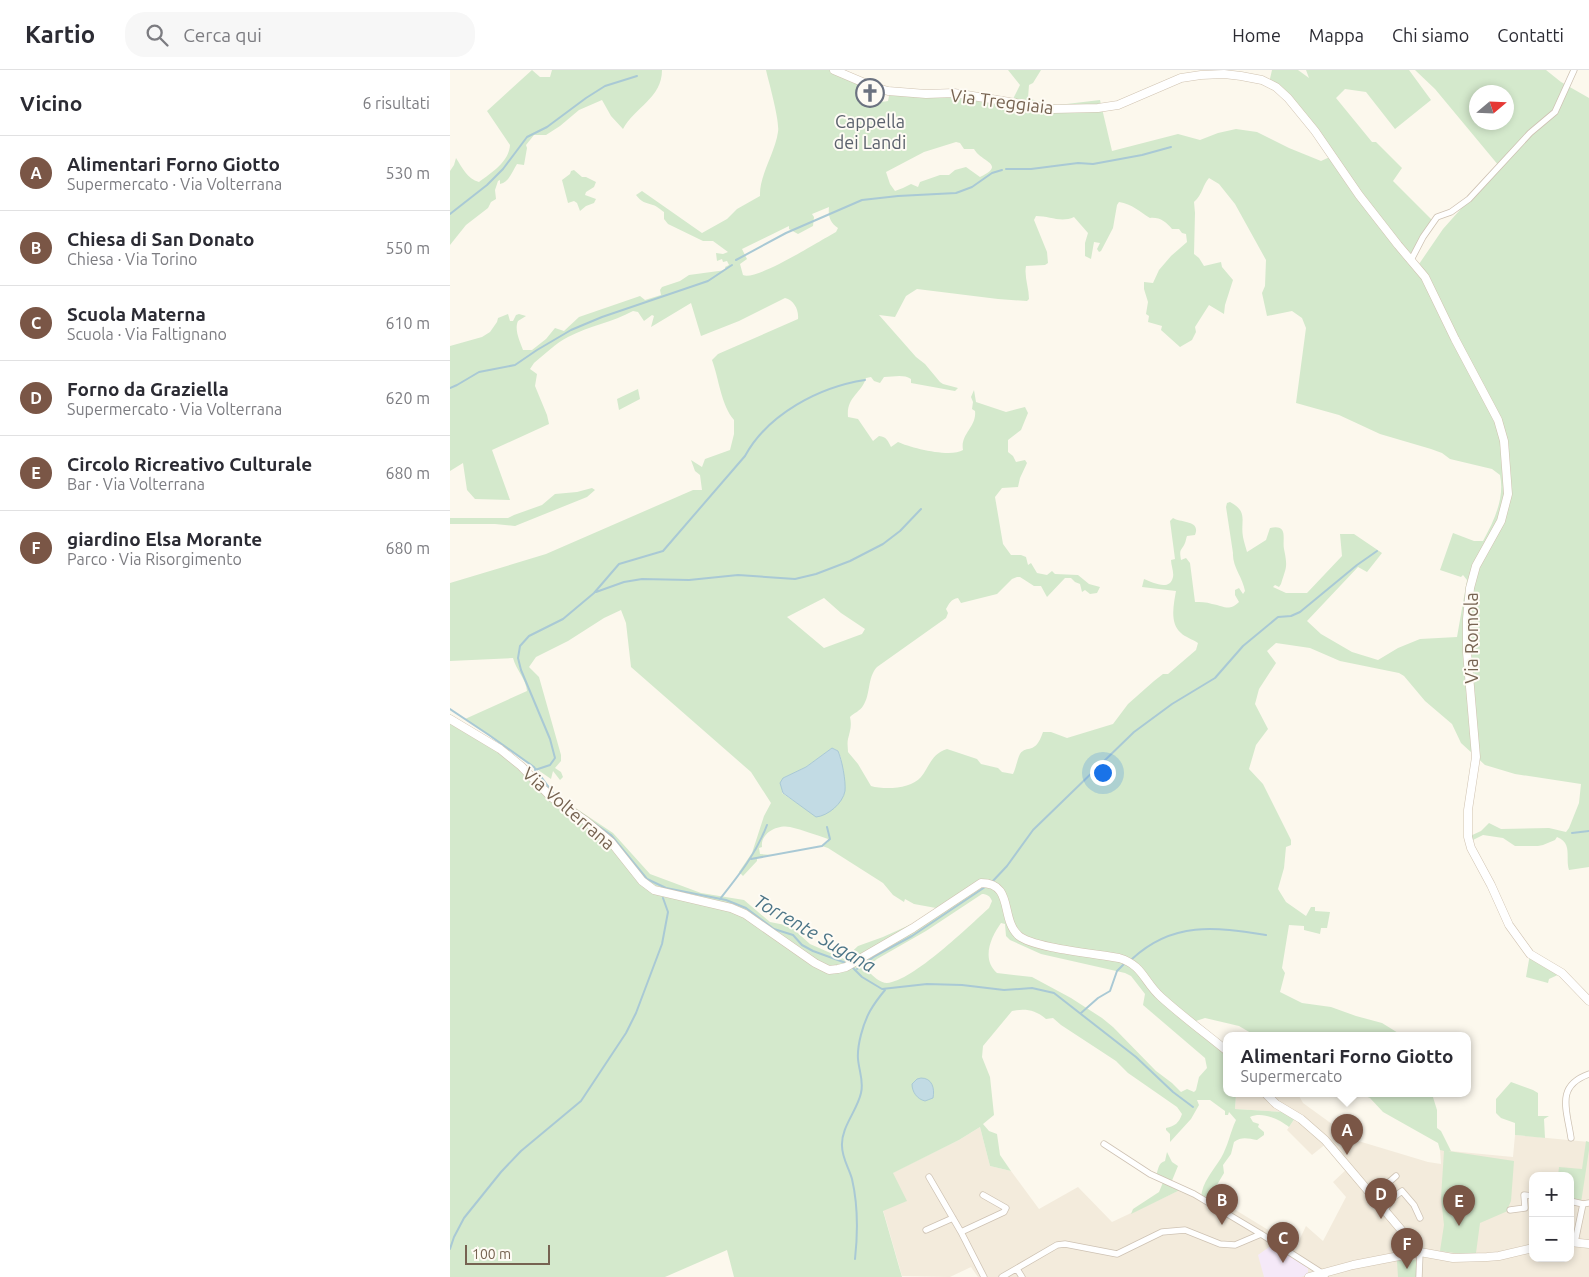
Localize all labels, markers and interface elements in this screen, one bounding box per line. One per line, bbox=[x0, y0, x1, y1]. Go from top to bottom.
search box bbox=[125, 12, 475, 57]
text: Kartio bbox=[25, 21, 95, 48]
icon: search bbox=[143, 21, 171, 49]
text: Cerca qui bbox=[183, 24, 262, 46]
text: Home bbox=[1232, 25, 1281, 45]
text: Mappa bbox=[1309, 25, 1364, 45]
text: Chi siamo bbox=[1392, 25, 1469, 45]
text: Contatti bbox=[1497, 25, 1564, 45]
church icon: Cappella dei Landi bbox=[855, 78, 885, 108]
street label: Via Treggiaia bbox=[949, 85, 1055, 117]
north arrow bbox=[1469, 85, 1514, 130]
text: Vicino bbox=[20, 91, 82, 115]
text: 6 risultati bbox=[362, 94, 430, 112]
place label: Cappella dei Landi bbox=[834, 111, 906, 152]
text: Alimentari Forno Giotto bbox=[67, 153, 280, 175]
text: A bbox=[30, 164, 42, 182]
text: 530 m bbox=[385, 164, 430, 182]
text: Supermercato · Via Volterrana bbox=[67, 175, 282, 193]
text: Chiesa di San Donato bbox=[67, 228, 254, 250]
text: B bbox=[31, 239, 41, 257]
text: 550 m bbox=[385, 239, 430, 257]
text: Chiesa · Via Torino bbox=[67, 250, 197, 268]
text: Scuola Materna bbox=[67, 303, 206, 325]
text: C bbox=[31, 314, 41, 332]
text: 610 m bbox=[385, 314, 430, 332]
text: Scuola · Via Faltignano bbox=[67, 325, 227, 343]
text: Forno da Graziella bbox=[67, 378, 229, 400]
text: D bbox=[30, 389, 42, 407]
text: 620 m bbox=[385, 389, 430, 407]
text: Supermercato · Via Volterrana bbox=[67, 400, 282, 418]
text: Circolo Ricreativo Culturale bbox=[67, 453, 312, 475]
text: E bbox=[31, 464, 41, 482]
text: 680 m bbox=[385, 464, 430, 482]
text: Bar · Via Volterrana bbox=[67, 475, 205, 493]
text: giardino Elsa Morante bbox=[67, 528, 262, 550]
text: F bbox=[32, 539, 41, 557]
text: 680 m bbox=[385, 539, 430, 557]
text: Parco · Via Risorgimento bbox=[67, 550, 242, 568]
street label: Via Romola bbox=[1461, 592, 1481, 684]
your location bbox=[1090, 760, 1116, 786]
street label: Via Volterrana bbox=[519, 763, 619, 853]
water label: Torrente Sugana bbox=[750, 889, 880, 977]
popup bbox=[1223, 1032, 1471, 1097]
text: Alimentari Forno Giotto bbox=[1241, 1045, 1453, 1067]
text: Supermercato bbox=[1241, 1067, 1342, 1085]
pin: A bbox=[1331, 1114, 1363, 1155]
map controls bbox=[1529, 1172, 1574, 1262]
button: + bbox=[1529, 1172, 1574, 1217]
pin: D bbox=[1365, 1178, 1397, 1219]
pin: B bbox=[1206, 1184, 1238, 1225]
pin: E bbox=[1443, 1185, 1475, 1226]
button: − bbox=[1529, 1217, 1574, 1262]
pin: C bbox=[1267, 1222, 1299, 1263]
pin: F bbox=[1391, 1228, 1423, 1269]
scale bar bbox=[465, 1242, 550, 1265]
text: 100 m bbox=[472, 1246, 511, 1262]

